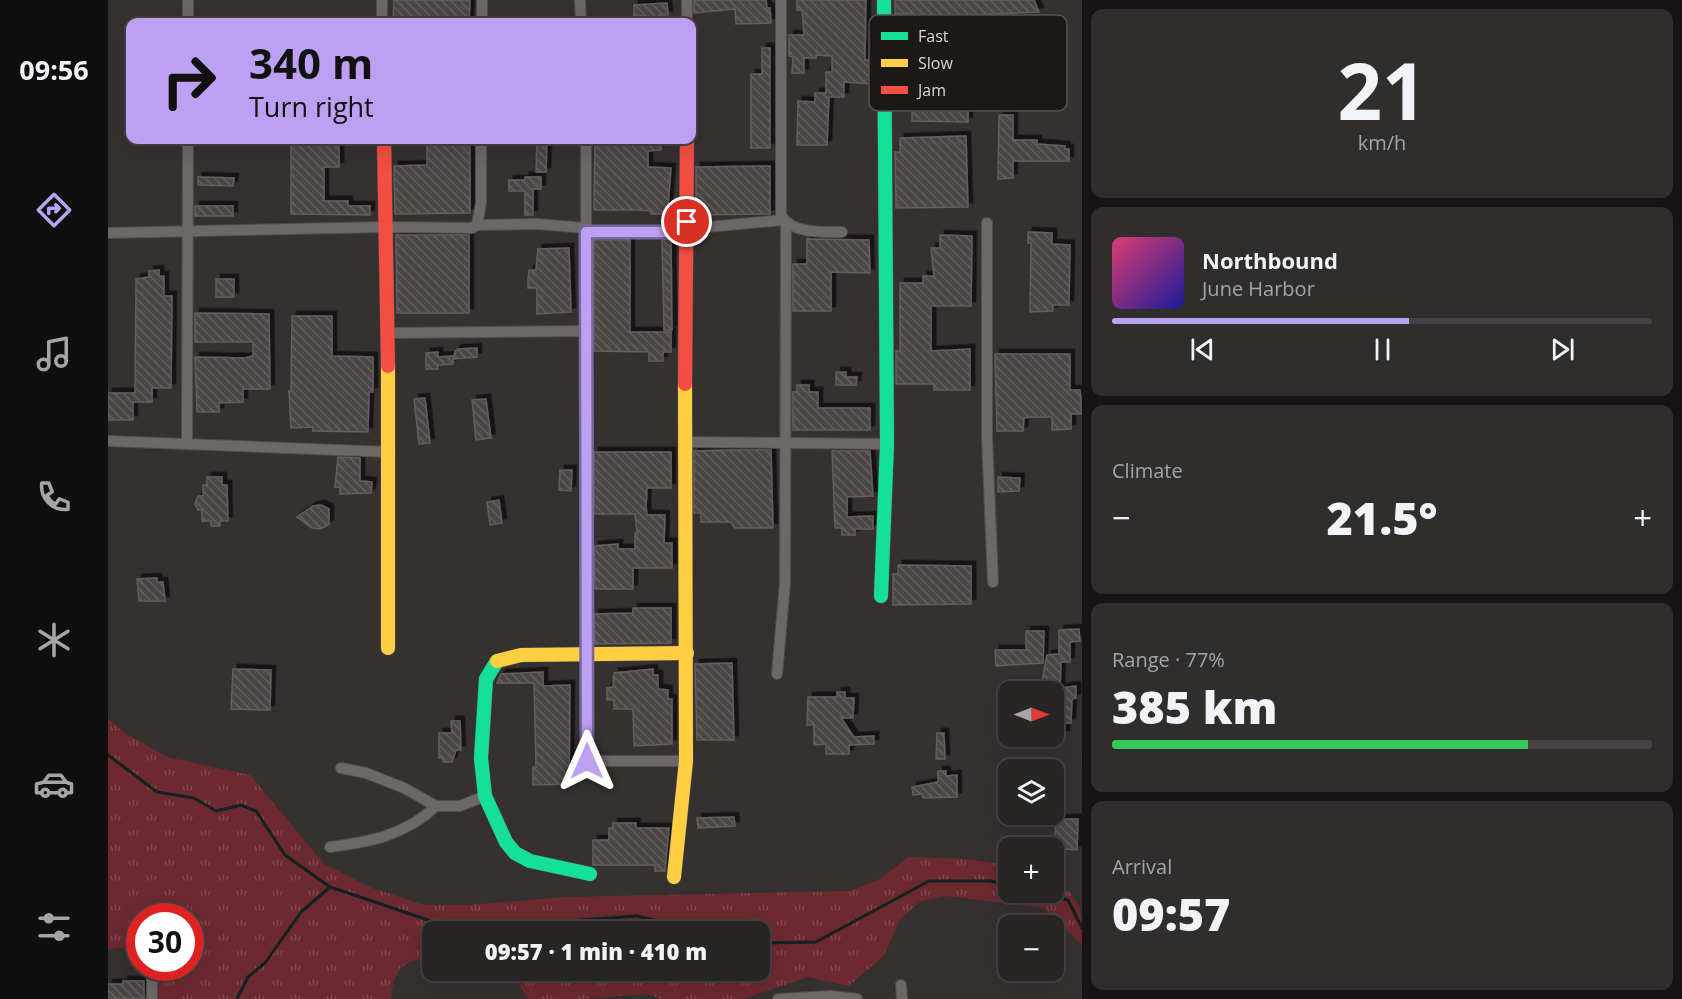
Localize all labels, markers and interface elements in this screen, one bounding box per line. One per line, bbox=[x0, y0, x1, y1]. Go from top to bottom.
legend bbox=[869, 15, 1067, 111]
text: Fast bbox=[918, 25, 949, 47]
text: 340 m bbox=[249, 34, 373, 91]
text: 21 bbox=[1337, 37, 1427, 143]
icon: right bbox=[150, 42, 228, 120]
text: 09:56 bbox=[19, 51, 89, 88]
text: Slow bbox=[918, 52, 953, 74]
text: Jam bbox=[916, 79, 946, 101]
text: Turn right bbox=[249, 88, 374, 125]
text: km/h bbox=[1358, 129, 1406, 156]
icon: directions bbox=[33, 189, 75, 231]
pin bbox=[661, 196, 712, 247]
icon: arrive bbox=[670, 205, 703, 238]
text: Northbound bbox=[1202, 245, 1338, 275]
text: June Harbor bbox=[1202, 275, 1315, 302]
icon: music bbox=[33, 333, 75, 375]
icon: previous bbox=[1186, 333, 1219, 366]
icon: pause bbox=[1366, 333, 1399, 366]
icon: next bbox=[1546, 333, 1579, 366]
text: Climate bbox=[1112, 457, 1183, 484]
icon: phone bbox=[33, 476, 75, 518]
text: 21.5° bbox=[1326, 487, 1438, 548]
text: − bbox=[1112, 495, 1131, 540]
text: + bbox=[1633, 495, 1652, 540]
icon: climate bbox=[33, 619, 75, 661]
text: Range · 77% bbox=[1112, 646, 1225, 673]
text: 385 km bbox=[1112, 676, 1277, 737]
north arrow bbox=[998, 681, 1064, 747]
map controls bbox=[998, 681, 1064, 981]
position arrow bbox=[555, 729, 619, 793]
button: layers bbox=[998, 759, 1064, 825]
icon: car bbox=[33, 763, 75, 805]
button: + bbox=[998, 837, 1064, 903]
text: Arrival bbox=[1112, 853, 1172, 880]
text: 09:57 bbox=[1112, 883, 1230, 944]
speed limit sign: 30 bbox=[126, 903, 204, 981]
icon: filters bbox=[33, 906, 75, 948]
button: − bbox=[998, 915, 1064, 981]
text: 09:57 · 1 min · 410 m bbox=[485, 936, 707, 966]

